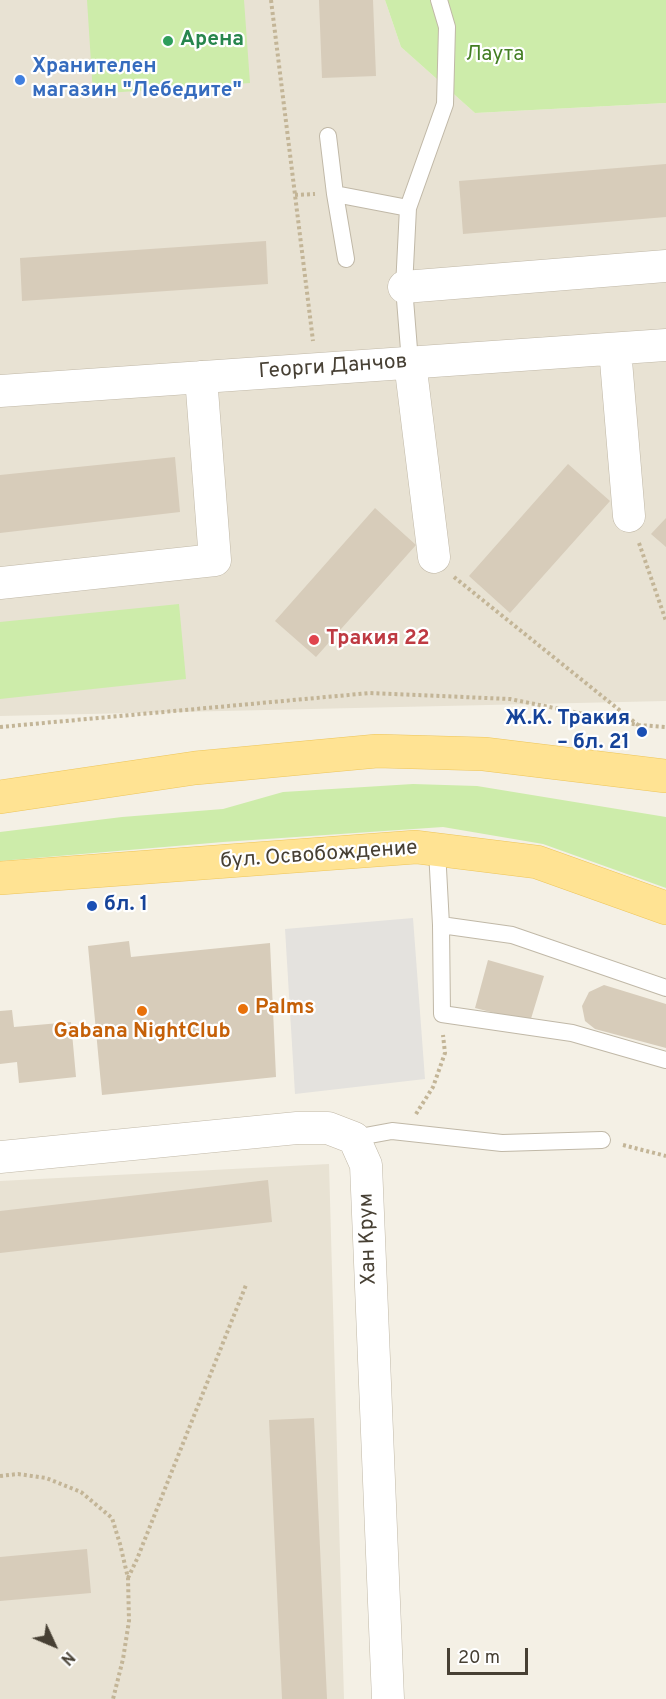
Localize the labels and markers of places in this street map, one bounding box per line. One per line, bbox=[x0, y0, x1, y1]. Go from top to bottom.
place label: Арена bbox=[180, 28, 244, 54]
marker: Арена bbox=[161, 34, 175, 48]
place label: Хранителен магазин "Лебедите" bbox=[32, 55, 242, 105]
marker: Хранителен магазин "Лебедите" bbox=[13, 73, 27, 87]
place label: Тракия 22 bbox=[326, 627, 430, 653]
marker: Тракия 22 bbox=[307, 633, 321, 647]
place label: Ж.К. Тракия – бл. 21 bbox=[505, 707, 630, 757]
marker: Ж.К. Тракия – бл. 21 bbox=[635, 725, 649, 739]
place label: бл. 1 bbox=[104, 893, 148, 919]
marker: бл. 1 bbox=[85, 899, 99, 913]
place label: Palms bbox=[255, 996, 314, 1022]
marker: Palms bbox=[236, 1002, 250, 1016]
marker: Gabana NightClub bbox=[135, 1004, 149, 1018]
place label: Gabana NightClub bbox=[53, 1020, 231, 1046]

